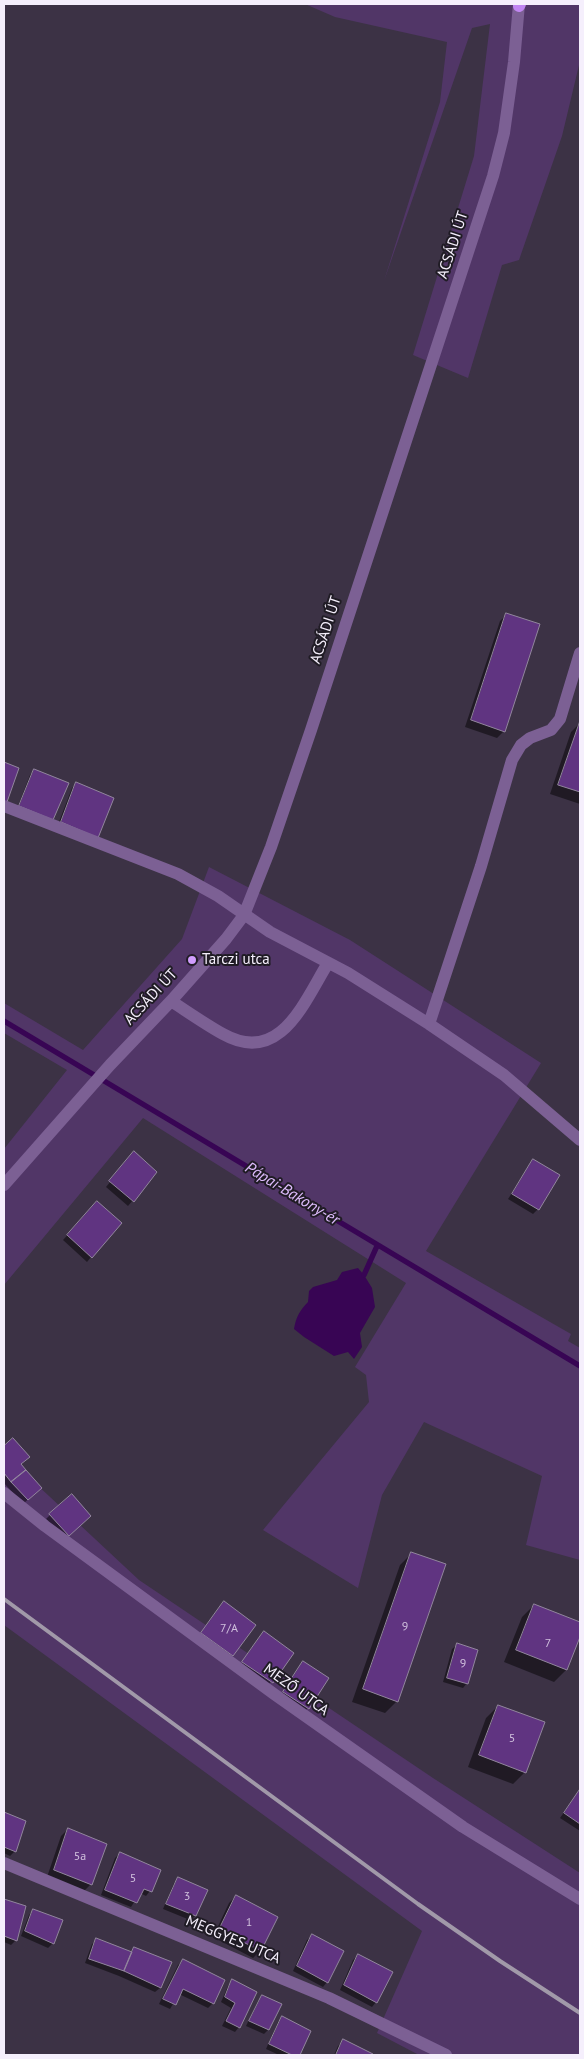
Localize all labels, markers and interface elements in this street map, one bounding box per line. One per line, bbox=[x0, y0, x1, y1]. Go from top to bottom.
street label: ACSÁDI ÚT bbox=[434, 209, 472, 281]
street label: ACSÁDI ÚT bbox=[307, 594, 345, 666]
place label: Tarczi utca bbox=[202, 951, 270, 969]
marker: Tarczi utca bbox=[186, 954, 198, 966]
street label: ACSÁDI ÚT bbox=[121, 965, 181, 1029]
water label: Pápai-Bakony-ér bbox=[241, 1158, 343, 1230]
house number: 9 bbox=[402, 1620, 408, 1634]
house number: 7/A bbox=[220, 1622, 238, 1636]
house number: 7 bbox=[545, 1637, 551, 1651]
house number: 9 bbox=[460, 1657, 466, 1671]
street label: MEZŐ UTCA bbox=[260, 1660, 332, 1720]
house number: 5 bbox=[509, 1732, 515, 1746]
house number: 5a bbox=[74, 1850, 86, 1864]
house number: 5 bbox=[130, 1872, 136, 1886]
house number: 3 bbox=[184, 1890, 190, 1904]
street label: MEGGYES UTCA bbox=[183, 1912, 283, 1968]
house number: 1 bbox=[246, 1916, 252, 1930]

